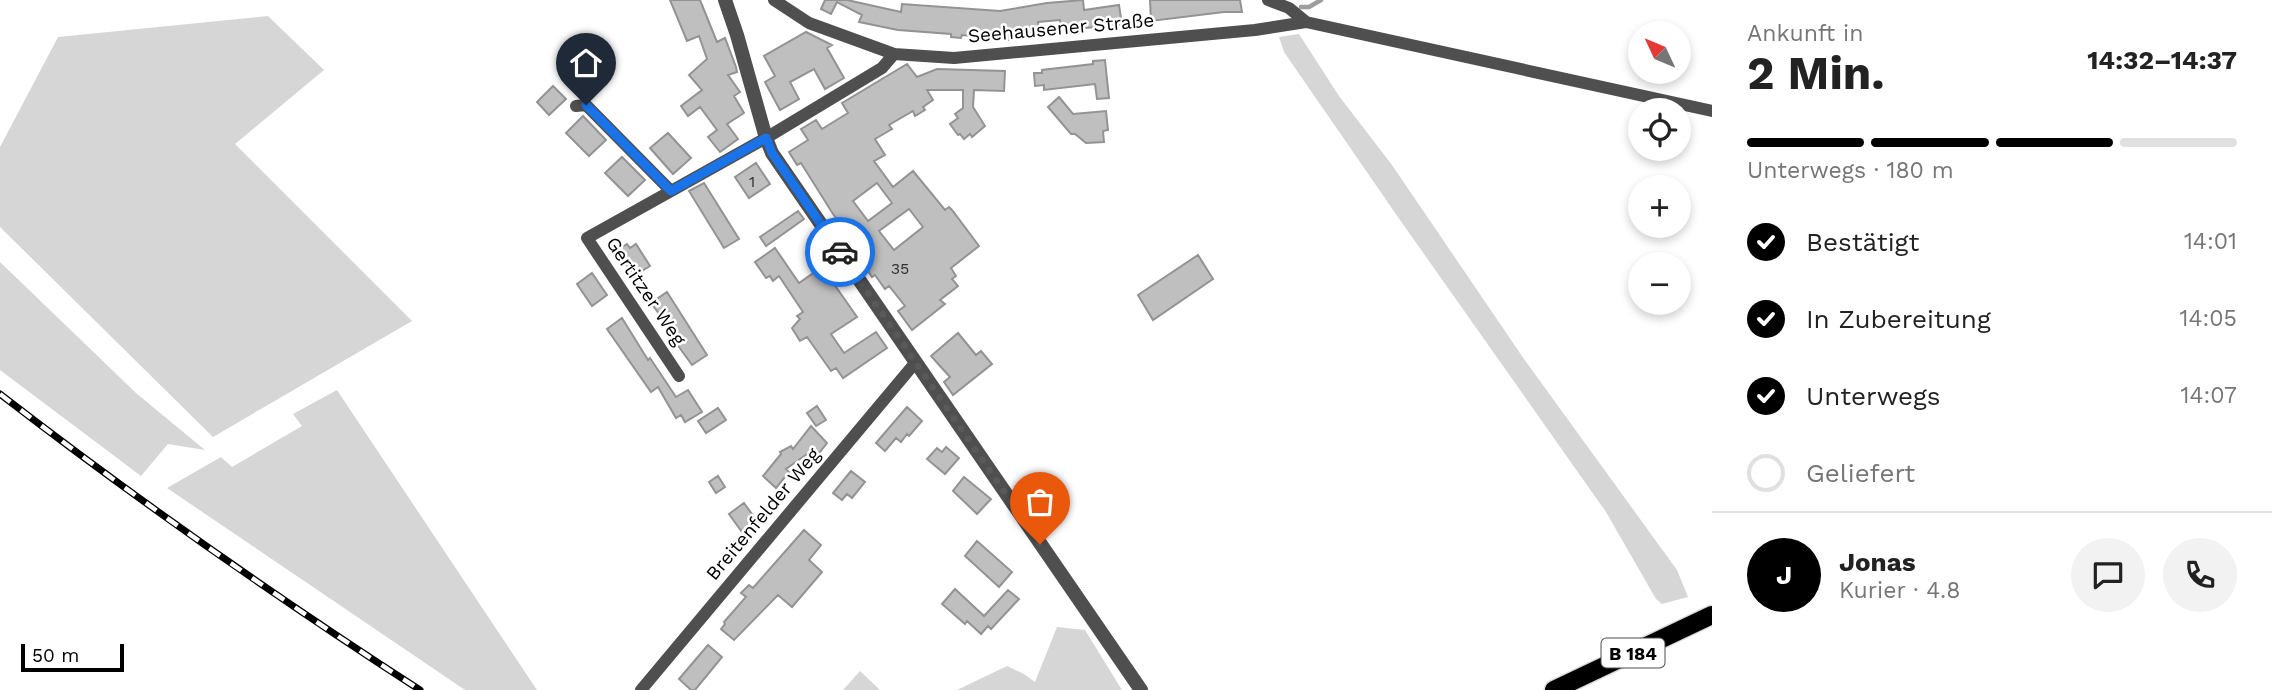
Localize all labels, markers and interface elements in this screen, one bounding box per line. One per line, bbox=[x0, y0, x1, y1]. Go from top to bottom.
street label: Seehausener Straße bbox=[967, 8, 1155, 48]
text: Ankunft in bbox=[1747, 20, 1863, 47]
north arrow bbox=[1628, 21, 1690, 84]
map controls bbox=[1628, 21, 1691, 315]
pin bbox=[556, 33, 616, 105]
icon: home bbox=[567, 44, 605, 82]
text: 14:32–14:37 bbox=[2087, 45, 2237, 75]
text: 2 Min. bbox=[1747, 46, 1885, 100]
button: locate bbox=[1628, 98, 1691, 161]
text: Unterwegs · 180 m bbox=[1747, 157, 1954, 184]
house number: 1 bbox=[749, 172, 755, 191]
button: + bbox=[1628, 175, 1691, 238]
courier bbox=[805, 217, 875, 287]
icon: check bbox=[1747, 223, 1785, 261]
text: Bestätigt bbox=[1806, 227, 1919, 257]
text: 14:01 bbox=[2184, 228, 2237, 255]
street label: Gertitzer Weg bbox=[601, 232, 691, 350]
icon: car bbox=[821, 233, 859, 271]
button: − bbox=[1628, 252, 1691, 315]
house number: 35 bbox=[891, 259, 909, 278]
icon: check bbox=[1747, 300, 1785, 338]
text: In Zubereitung bbox=[1806, 304, 1991, 334]
text: 14:05 bbox=[2179, 305, 2237, 332]
icon: check bbox=[1747, 377, 1785, 415]
text: Unterwegs bbox=[1806, 381, 1941, 411]
text: 14:07 bbox=[2180, 382, 2237, 409]
street label: Breitenfelder Weg bbox=[701, 443, 826, 585]
text: Geliefert bbox=[1806, 458, 1915, 488]
pin bbox=[1010, 472, 1070, 544]
icon: bag bbox=[1021, 483, 1059, 521]
button: chat bbox=[2071, 538, 2145, 612]
button: phone bbox=[2163, 538, 2237, 612]
text: Jonas bbox=[1839, 547, 1916, 577]
text: J bbox=[1776, 560, 1792, 590]
text: Kurier · 4.8 bbox=[1839, 577, 1960, 604]
road number: B 184 bbox=[1602, 638, 1664, 668]
scale bar bbox=[21, 641, 124, 673]
text: 50 m bbox=[32, 644, 79, 667]

